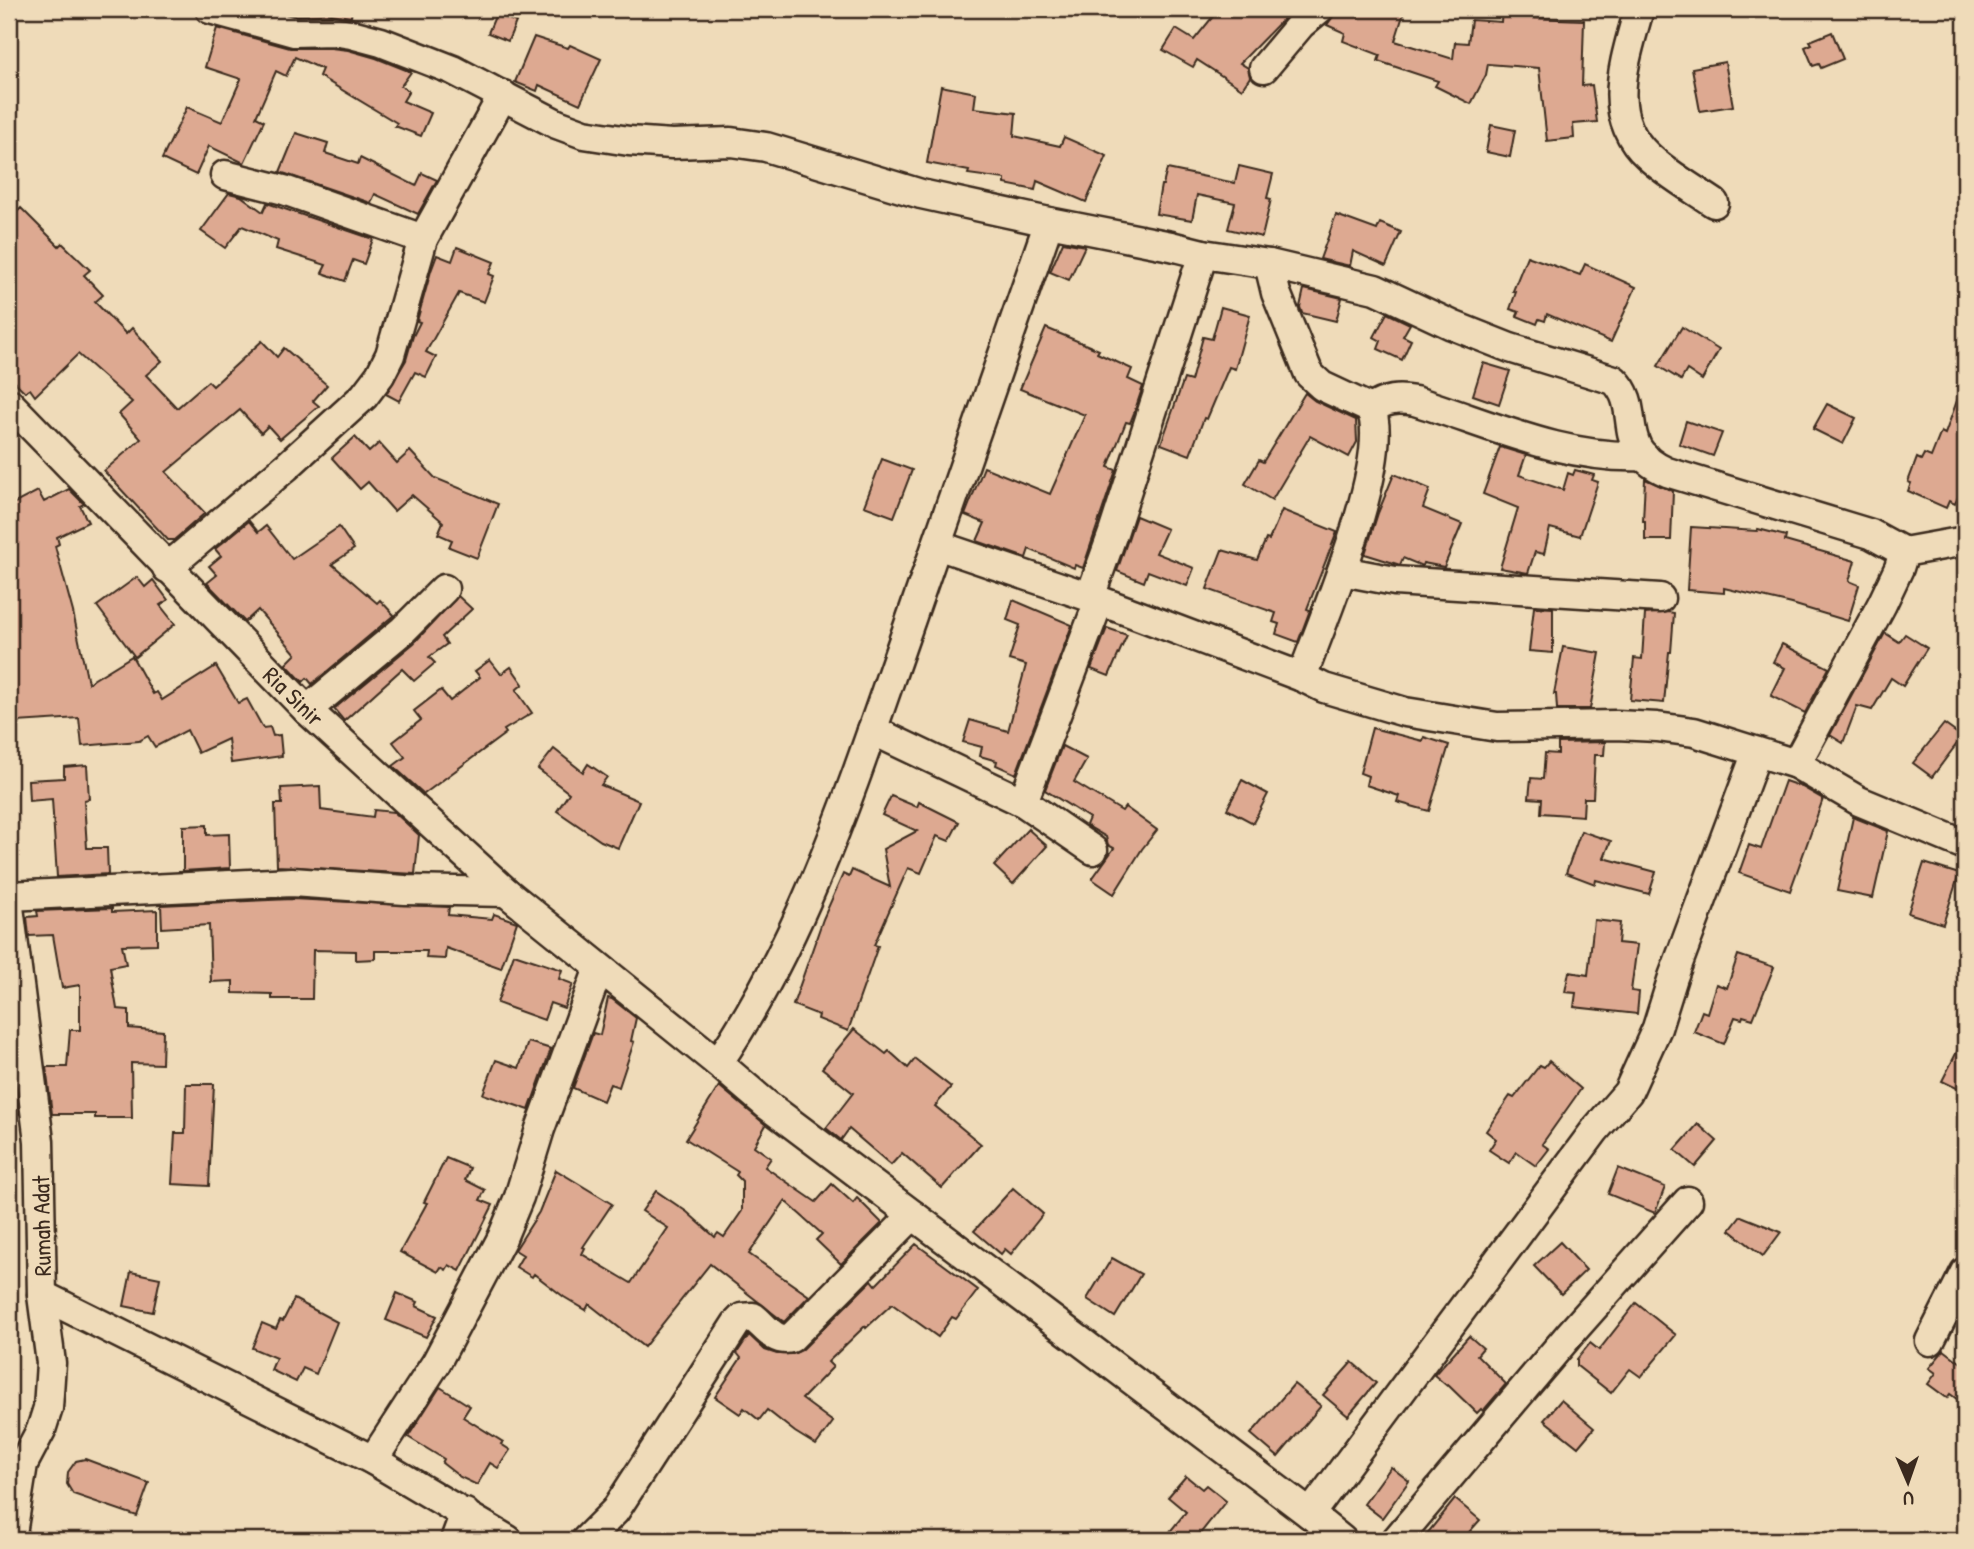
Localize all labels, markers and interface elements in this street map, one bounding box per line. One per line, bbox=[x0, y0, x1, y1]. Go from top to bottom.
street label: Ria Sinir bbox=[257, 659, 331, 733]
street label: Rumah Adat bbox=[24, 1175, 58, 1277]
north arrow bbox=[1872, 1448, 1942, 1518]
text: U bbox=[1902, 1486, 1914, 1512]

